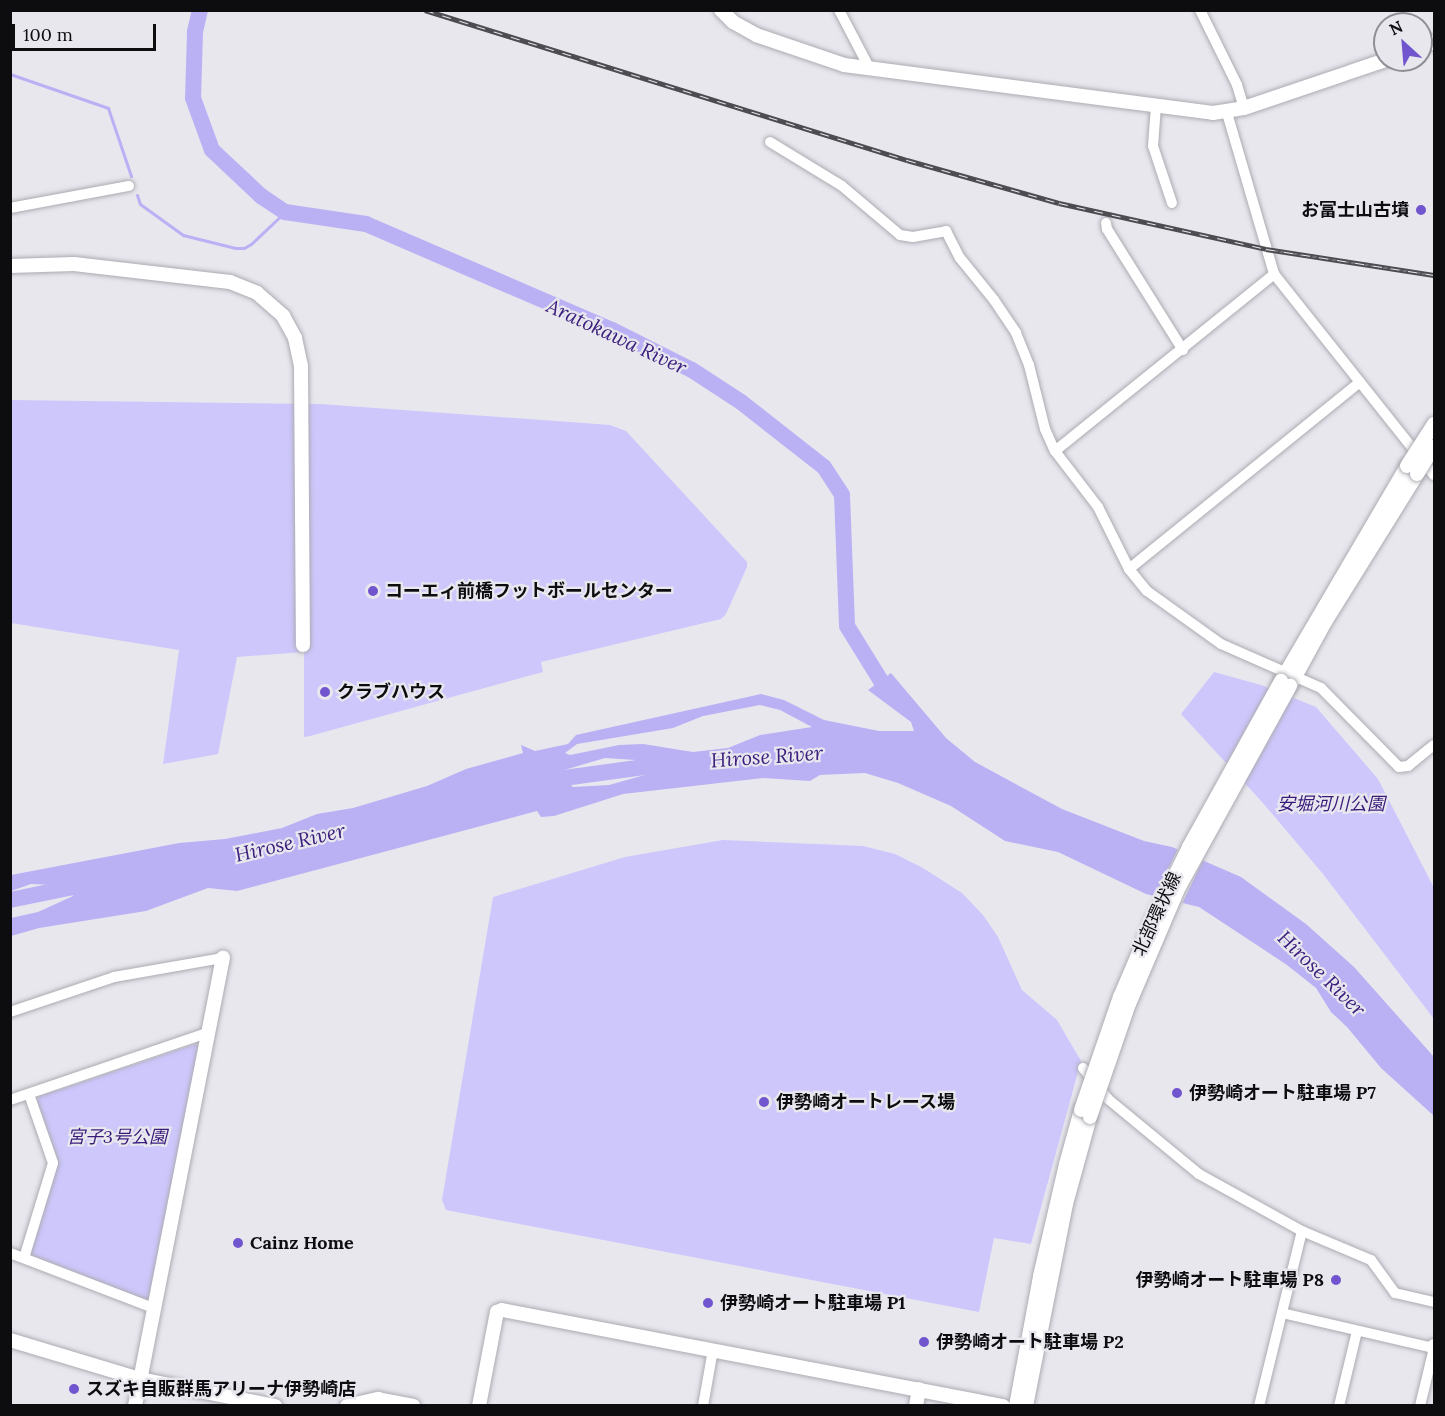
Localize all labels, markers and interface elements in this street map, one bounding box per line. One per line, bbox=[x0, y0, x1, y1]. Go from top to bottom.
scale bar bbox=[15, 12, 159, 50]
north arrow bbox=[1373, 12, 1433, 72]
text: N bbox=[1386, 16, 1406, 39]
text: 100 m bbox=[23, 23, 73, 46]
place label: お富士山古墳 bbox=[1301, 199, 1409, 221]
marker: お富士山古墳 bbox=[1414, 203, 1428, 217]
water label: Aratokawa River bbox=[543, 293, 691, 379]
place label: コーエィ前橋フットボールセンター bbox=[385, 580, 673, 602]
marker: コーエィ前橋フットボールセンター bbox=[366, 584, 380, 598]
place label: クラブハウス bbox=[337, 681, 445, 703]
marker: クラブハウス bbox=[318, 685, 332, 699]
water label: Hirose River bbox=[710, 740, 824, 772]
park label: 安堀河川公園 bbox=[1277, 793, 1385, 815]
water label: Hirose River bbox=[232, 818, 348, 866]
street label: 北部環状線 bbox=[1128, 869, 1186, 959]
water label: Hirose River bbox=[1273, 925, 1371, 1021]
place label: 伊勢崎オート駐車場 P7 bbox=[1189, 1082, 1376, 1104]
marker: 伊勢崎オート駐車場 P7 bbox=[1170, 1086, 1184, 1100]
place label: 伊勢崎オートレース場 bbox=[776, 1091, 956, 1113]
marker: 伊勢崎オートレース場 bbox=[757, 1095, 771, 1109]
park label: 宮子3号公園 bbox=[67, 1126, 167, 1148]
place label: Cainz Home bbox=[250, 1232, 354, 1254]
marker: Cainz Home bbox=[231, 1236, 245, 1250]
place label: 伊勢崎オート駐車場 P8 bbox=[1135, 1269, 1324, 1291]
marker: 伊勢崎オート駐車場 P8 bbox=[1329, 1273, 1343, 1287]
place label: 伊勢崎オート駐車場 P1 bbox=[720, 1292, 906, 1314]
marker: 伊勢崎オート駐車場 P1 bbox=[701, 1296, 715, 1310]
place label: 伊勢崎オート駐車場 P2 bbox=[936, 1331, 1124, 1353]
marker: 伊勢崎オート駐車場 P2 bbox=[917, 1335, 931, 1349]
place label: スズキ自販群馬アリーナ伊勢崎店 bbox=[86, 1378, 356, 1400]
marker: スズキ自販群馬アリーナ伊勢崎店 bbox=[67, 1382, 81, 1396]

